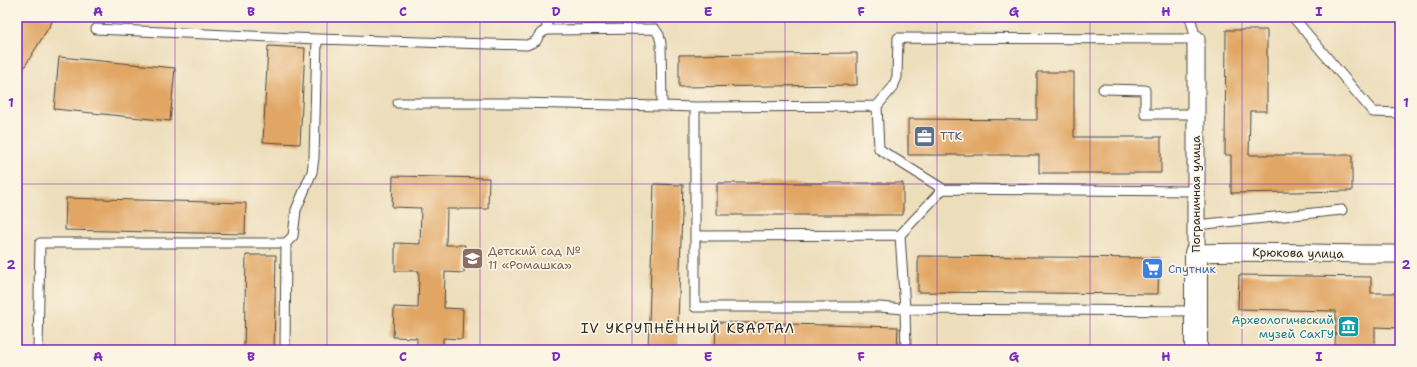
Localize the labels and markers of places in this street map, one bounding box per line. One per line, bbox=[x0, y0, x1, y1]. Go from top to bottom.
office icon: ТТК bbox=[912, 123, 938, 149]
place label: ТТК bbox=[940, 128, 963, 144]
place label: Детский сад № 11 «Ромашка» bbox=[488, 243, 581, 273]
school or university icon: Детский сад № 11 «Ромашка» bbox=[460, 245, 486, 271]
supermarket icon: Спутник bbox=[1140, 256, 1166, 282]
place label: Спутник bbox=[1168, 261, 1217, 277]
place label: Археологический музей СахГУ bbox=[1232, 312, 1334, 342]
museum icon: Археологический музей СахГУ bbox=[1336, 314, 1362, 340]

